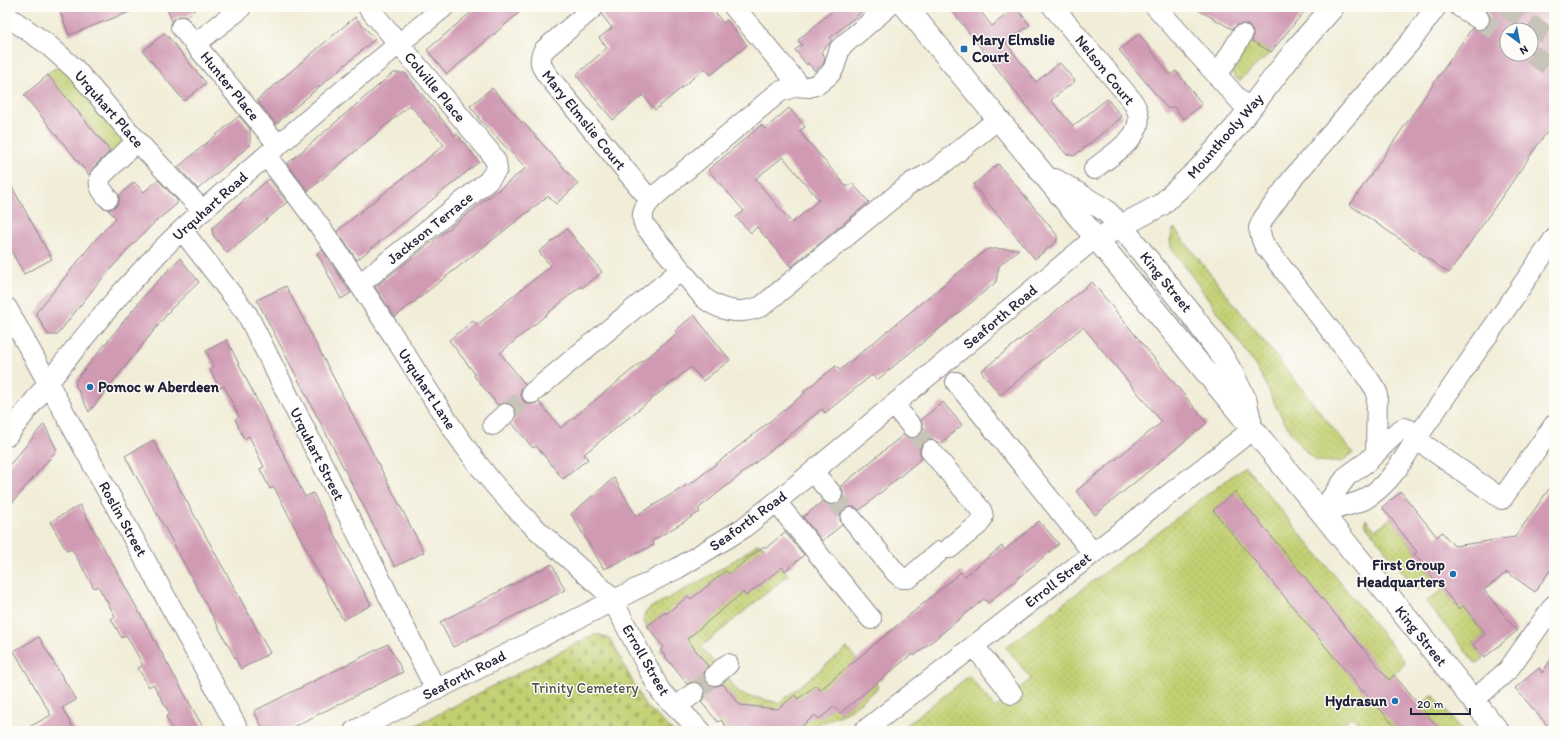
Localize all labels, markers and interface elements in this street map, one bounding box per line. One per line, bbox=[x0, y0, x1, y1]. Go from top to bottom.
north arrow bbox=[1499, 22, 1539, 62]
place label: Mary Elmslie Court bbox=[972, 31, 1055, 66]
street label: Nelson Court bbox=[1071, 31, 1139, 109]
text: N bbox=[1517, 43, 1531, 58]
marker: Mary Elmslie Court bbox=[959, 44, 969, 54]
street label: Hunter Place bbox=[197, 48, 263, 124]
street label: Colville Place bbox=[400, 48, 470, 126]
street label: Mary Elmslie Court bbox=[538, 66, 630, 174]
street label: Urquhart Place bbox=[70, 67, 148, 151]
street label: Mounthooly Way bbox=[1183, 90, 1267, 182]
street label: Urquhart Road bbox=[169, 168, 251, 244]
street label: Jackson Terrace bbox=[384, 188, 476, 268]
street label: King Street bbox=[1136, 248, 1196, 316]
street label: Seaforth Road bbox=[959, 281, 1041, 353]
street label: Urquhart Lane bbox=[394, 345, 460, 433]
place label: Pomoc w Aberdeen bbox=[98, 378, 220, 396]
marker: Pomoc w Aberdeen bbox=[85, 382, 95, 392]
street label: Urquhart Street bbox=[286, 404, 348, 504]
street label: Roslin Street bbox=[95, 478, 151, 560]
street label: Seaforth Road bbox=[706, 487, 790, 555]
street label: Erroll Street bbox=[1021, 548, 1095, 611]
place label: First Group Headquarters bbox=[1357, 556, 1446, 592]
marker: First Group Headquarters bbox=[1448, 569, 1458, 579]
street label: King Street bbox=[1391, 602, 1451, 670]
street label: Erroll Street bbox=[618, 621, 674, 699]
street label: Seaforth Road bbox=[419, 646, 509, 704]
park label: Trinity Cemetery bbox=[532, 679, 638, 697]
scale bar bbox=[1411, 690, 1470, 716]
place label: Hydrasun bbox=[1325, 692, 1388, 711]
marker: Hydrasun bbox=[1390, 696, 1400, 706]
text: 20 m bbox=[1417, 697, 1444, 711]

